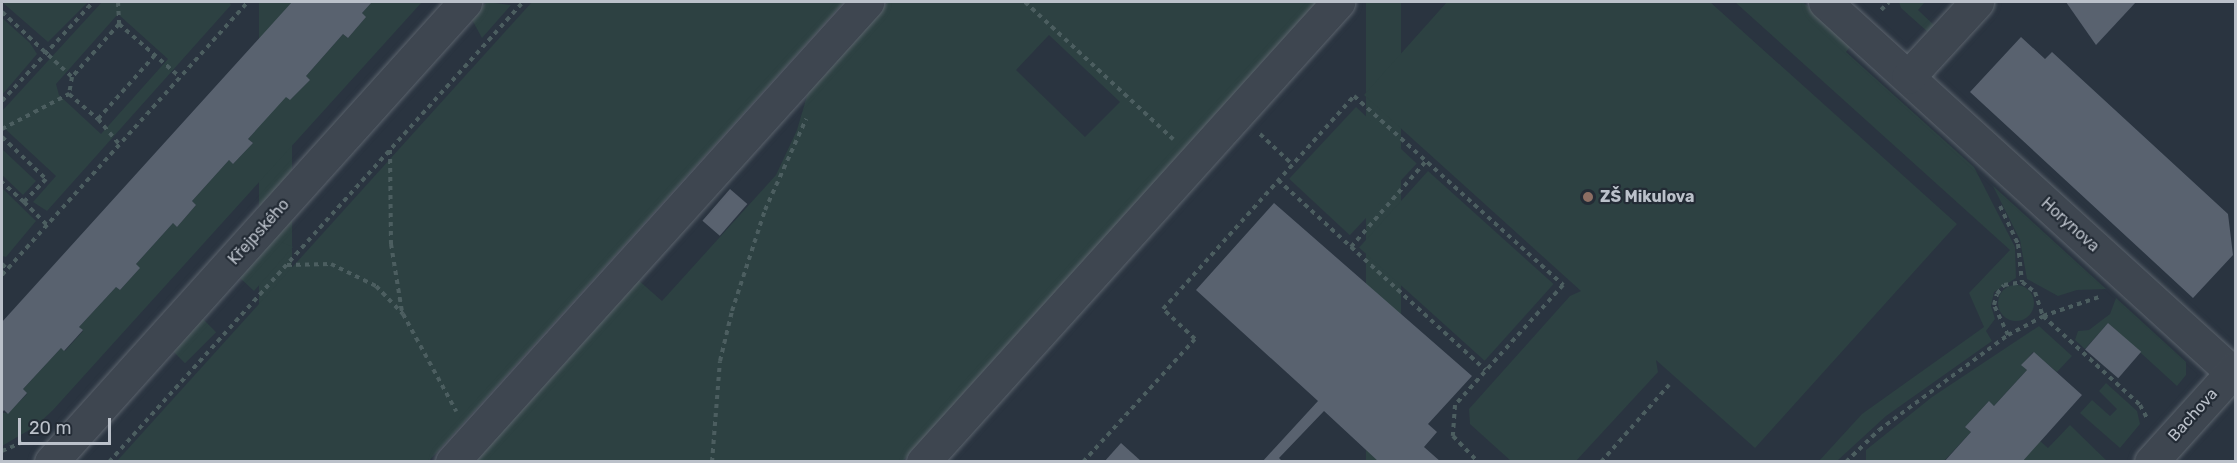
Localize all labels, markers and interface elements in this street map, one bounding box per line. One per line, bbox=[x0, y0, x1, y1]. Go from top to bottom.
place label: ZŠ Mikulova bbox=[1600, 187, 1694, 207]
marker: ZŠ Mikulova bbox=[1581, 190, 1595, 204]
street label: Horynova bbox=[2037, 194, 2103, 256]
street label: Křejpského bbox=[224, 195, 294, 269]
street label: Bachova bbox=[2164, 385, 2222, 445]
scale bar bbox=[21, 406, 114, 444]
text: 20 m bbox=[29, 417, 71, 439]

